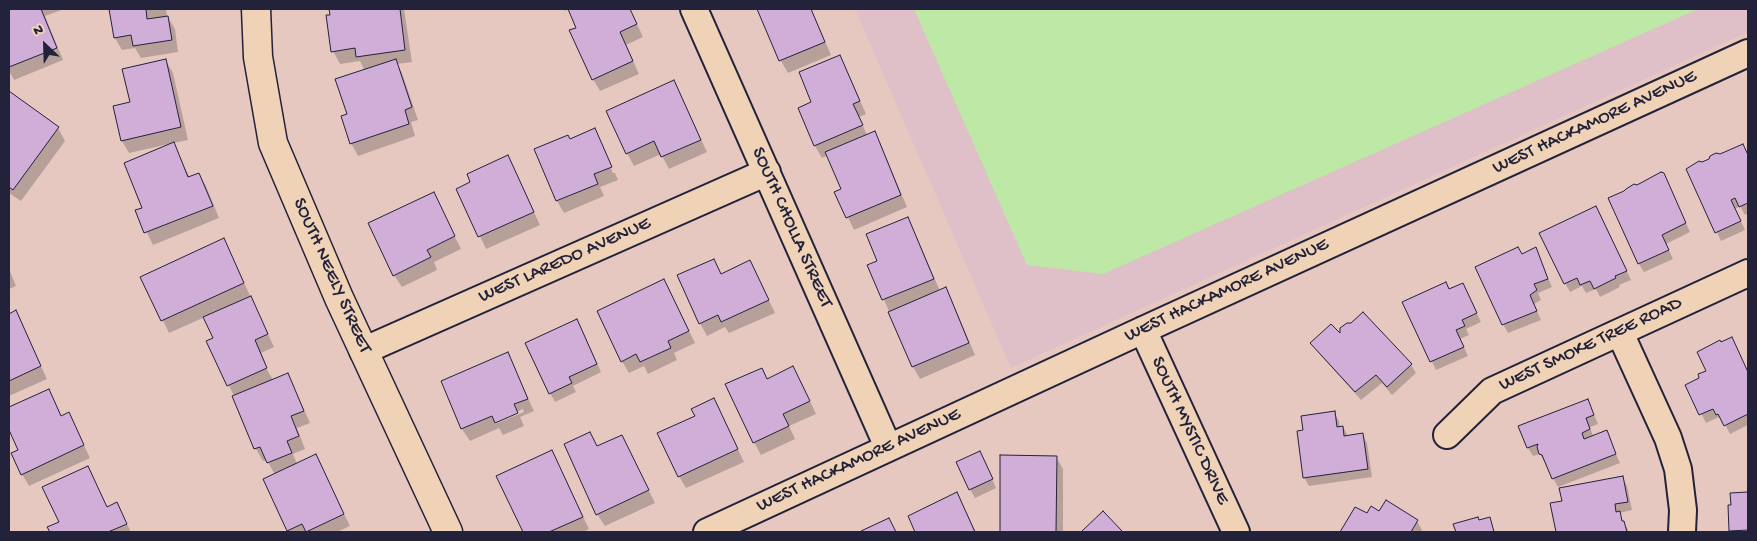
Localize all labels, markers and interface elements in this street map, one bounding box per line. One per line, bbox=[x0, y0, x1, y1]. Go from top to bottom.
north arrow bbox=[20, 20, 70, 70]
text: N bbox=[31, 21, 46, 40]
street label: WEST HACKAMORE AVENUE bbox=[1489, 66, 1701, 180]
street label: SOUTH CHOLLA STREET bbox=[745, 144, 837, 312]
street label: SOUTH NEELY STREET bbox=[287, 195, 375, 357]
street label: WEST LAREDO AVENUE bbox=[476, 213, 654, 309]
street label: WEST HACKAMORE AVENUE bbox=[1121, 234, 1333, 348]
street label: WEST SMOKE TREE ROAD bbox=[1496, 293, 1686, 397]
street label: SOUTH MYSTIC DRIVE bbox=[1145, 353, 1233, 509]
street label: WEST HACKAMORE AVENUE bbox=[753, 404, 965, 518]

